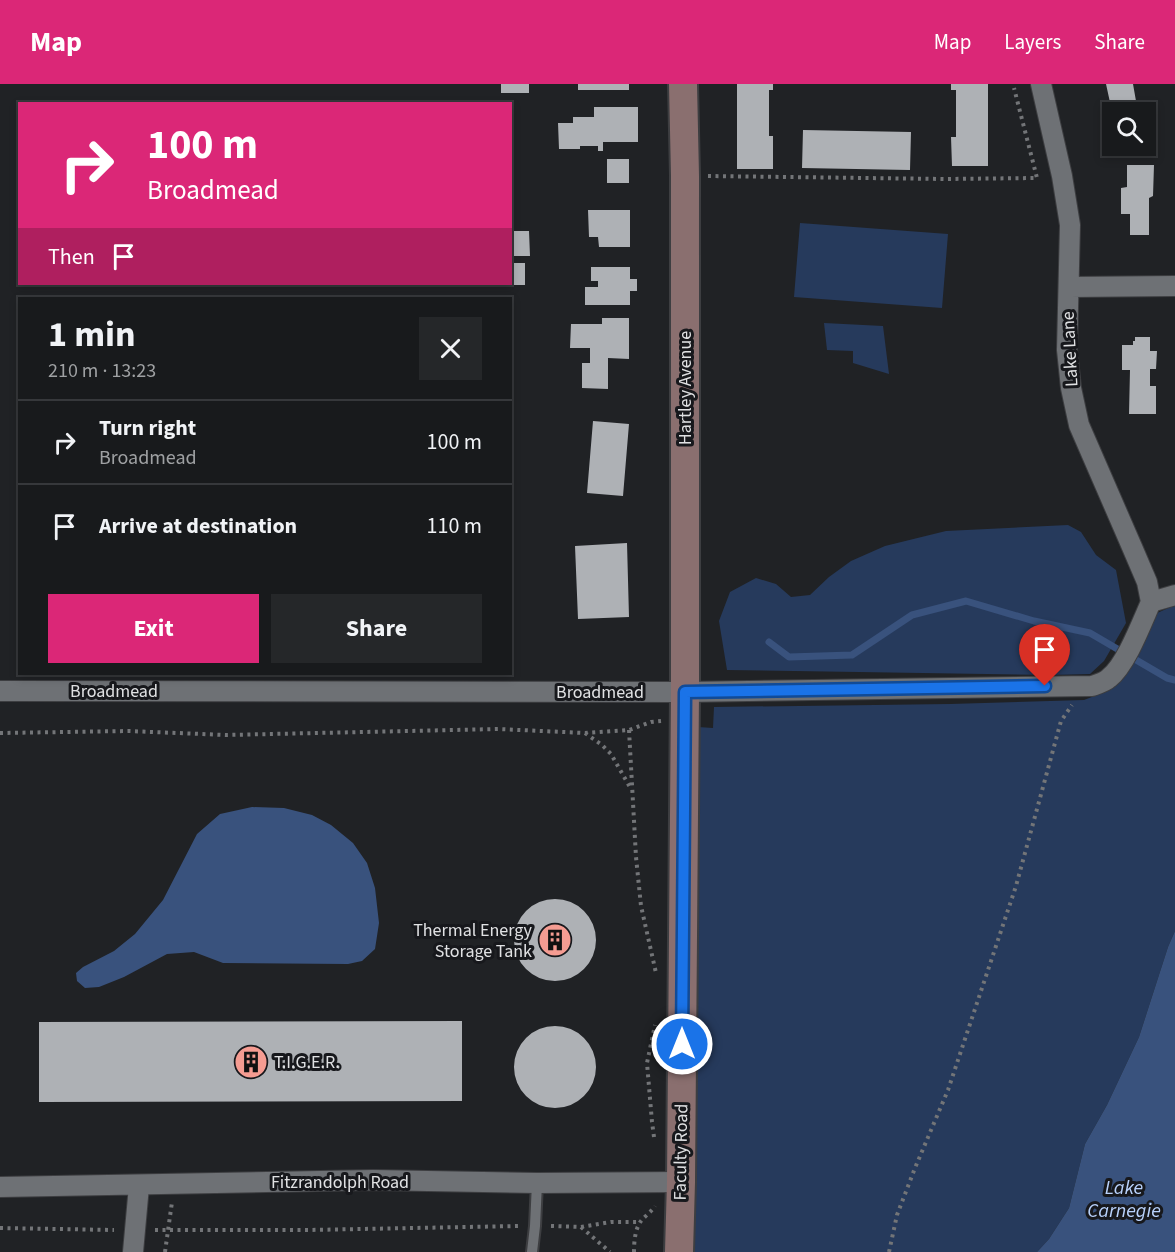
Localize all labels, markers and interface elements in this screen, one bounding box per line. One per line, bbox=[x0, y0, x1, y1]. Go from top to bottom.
text: Map bbox=[30, 22, 82, 62]
text: Map bbox=[934, 27, 971, 57]
text: Layers bbox=[1004, 27, 1061, 57]
text: Share bbox=[1094, 27, 1145, 57]
map controls bbox=[1102, 102, 1156, 156]
button: search bbox=[1102, 102, 1156, 156]
text: 100 m bbox=[147, 115, 258, 175]
icon: right bbox=[48, 126, 126, 204]
text: Broadmead bbox=[147, 171, 279, 210]
icon: arrive bbox=[107, 240, 140, 273]
text: Then bbox=[48, 241, 95, 273]
text: 1 min bbox=[48, 309, 136, 360]
street label: Lake Lane bbox=[1056, 311, 1084, 387]
button: close bbox=[419, 317, 482, 380]
street label: Hartley Avenue bbox=[673, 331, 698, 445]
text: 210 m · 13:23 bbox=[48, 357, 156, 385]
text: Turn right bbox=[99, 412, 196, 444]
icon: right bbox=[48, 426, 81, 459]
text: 100 m bbox=[427, 426, 482, 458]
text: Broadmead bbox=[99, 444, 197, 472]
icon: arrive bbox=[48, 510, 81, 543]
text: Arrive at destination bbox=[99, 510, 297, 542]
text: 110 m bbox=[427, 510, 482, 542]
button: Exit bbox=[48, 594, 259, 663]
button: Share bbox=[271, 594, 482, 663]
pin bbox=[1019, 624, 1070, 686]
icon: arrive bbox=[1028, 633, 1061, 666]
street label: Broadmead bbox=[70, 679, 158, 704]
street label: Broadmead bbox=[556, 680, 644, 705]
place label: Thermal Energy Storage Tank bbox=[413, 918, 533, 964]
building icon: Thermal Energy Storage Tank bbox=[537, 922, 573, 958]
position arrow bbox=[650, 1012, 714, 1076]
building icon: T.I.G.E.R. bbox=[233, 1044, 269, 1080]
place label: T.I.G.E.R. bbox=[274, 1050, 340, 1075]
street label: Faculty Road bbox=[668, 1103, 694, 1201]
street label: Fitzrandolph Road bbox=[271, 1170, 409, 1195]
water label: Lake Carnegie bbox=[1087, 1174, 1161, 1225]

